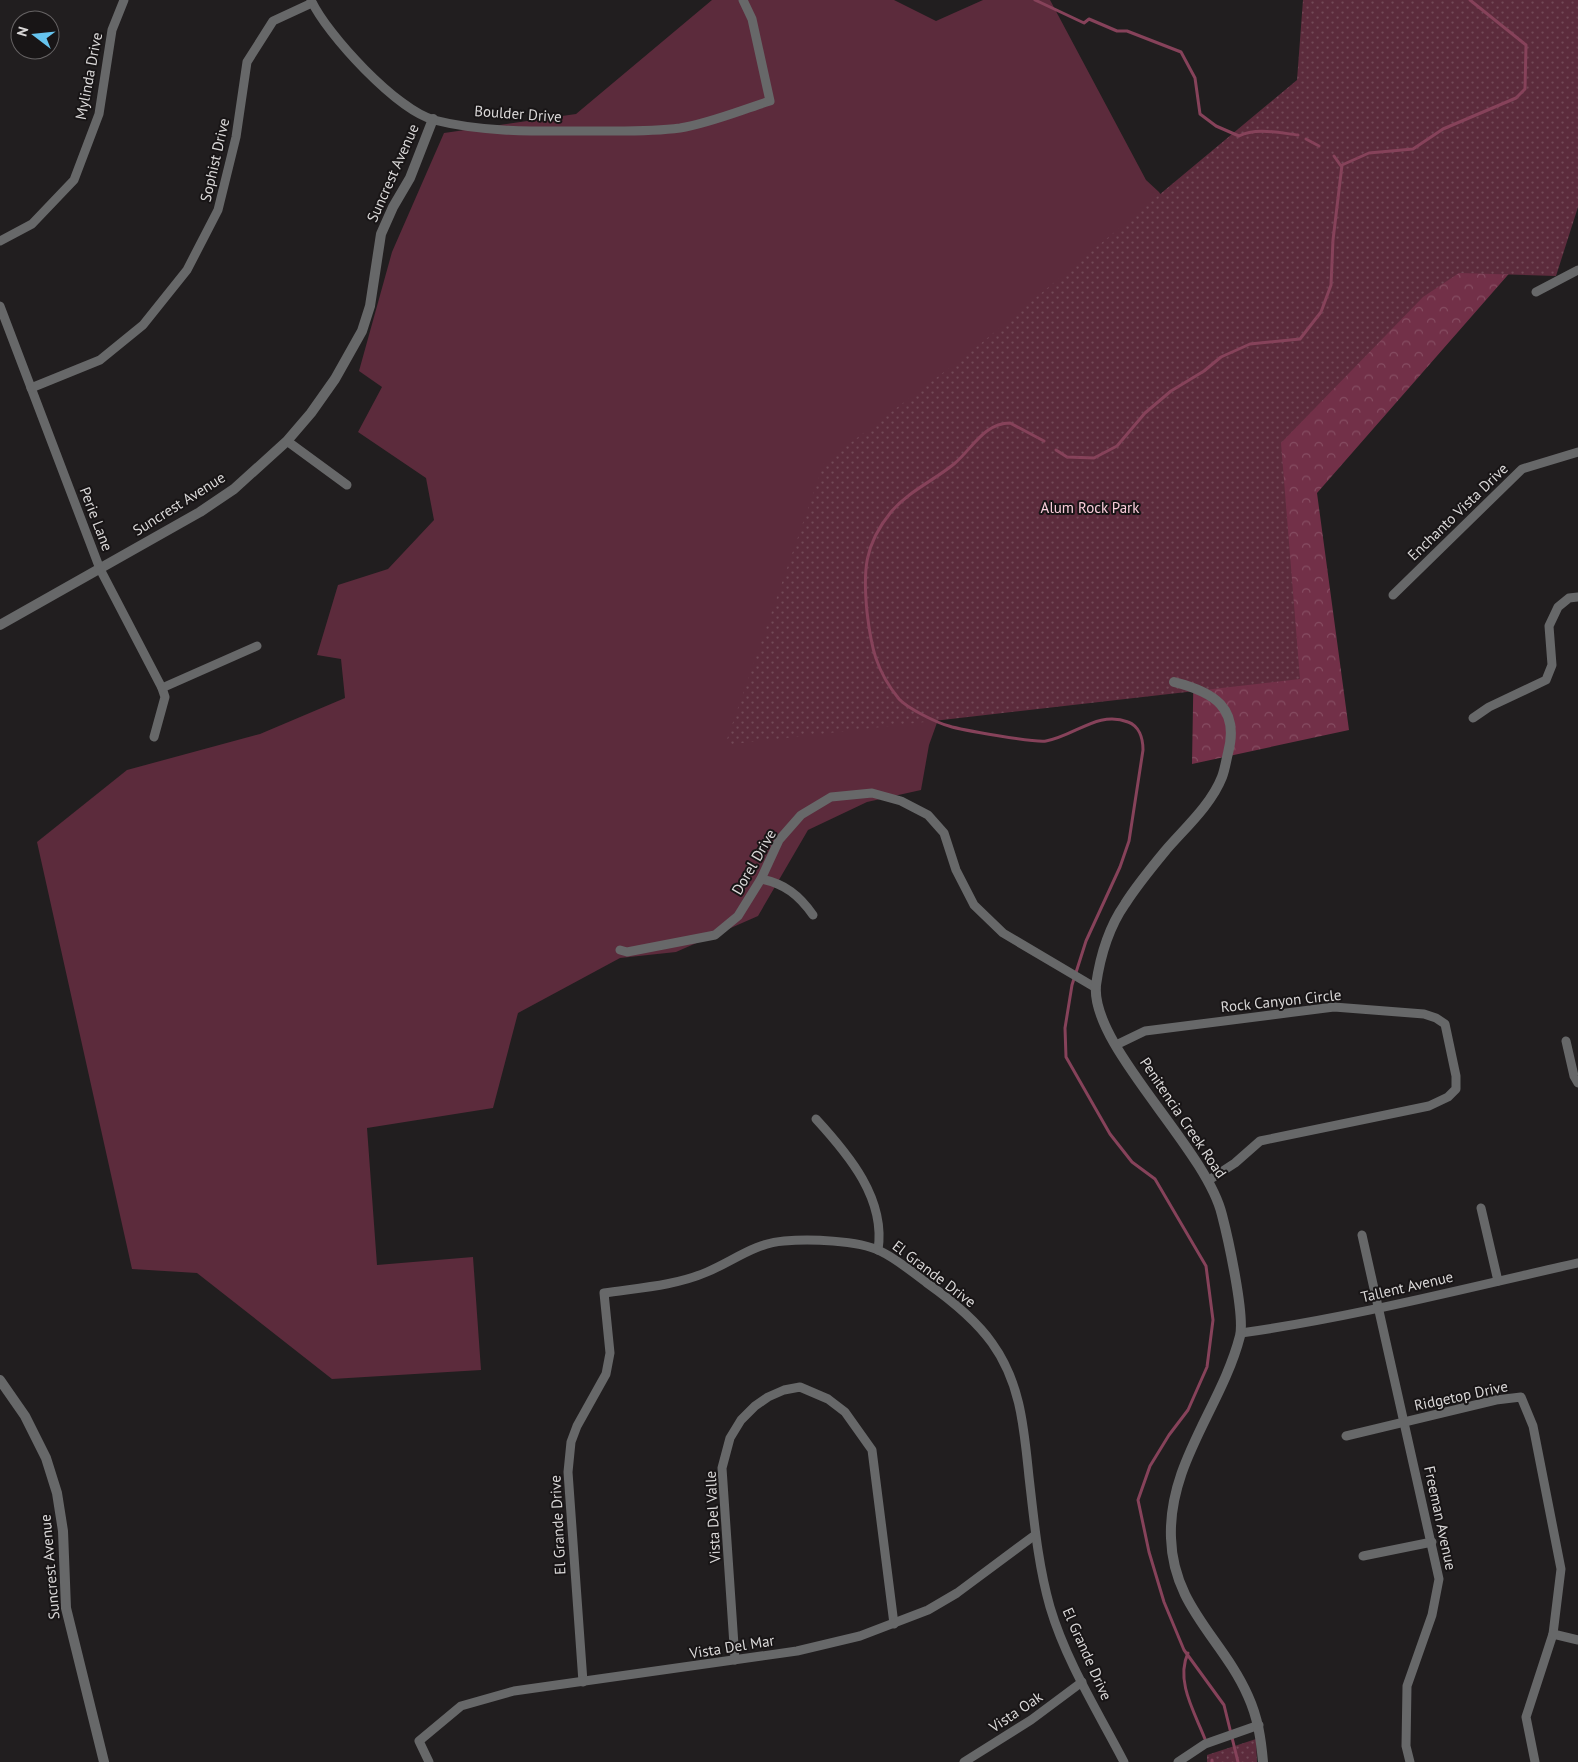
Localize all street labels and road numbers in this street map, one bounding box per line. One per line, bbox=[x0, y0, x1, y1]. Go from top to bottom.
street label: Mylinda Drive bbox=[71, 31, 106, 121]
street label: Boulder Drive bbox=[474, 101, 562, 126]
street label: Sophist Drive bbox=[196, 116, 233, 204]
street label: Suncrest Avenue bbox=[362, 121, 423, 225]
street label: Enchanto Vista Drive bbox=[1403, 459, 1512, 564]
street label: Suncrest Avenue bbox=[129, 468, 229, 540]
street label: Perie Lane bbox=[76, 484, 117, 553]
street label: Dorel Drive bbox=[727, 826, 780, 898]
street label: Rock Canyon Circle bbox=[1220, 985, 1342, 1016]
street label: Penitencia Creek Road bbox=[1136, 1054, 1231, 1182]
street label: El Grande Drive bbox=[889, 1236, 980, 1311]
street label: Tallent Avenue bbox=[1359, 1267, 1455, 1306]
street label: Ridgetop Drive bbox=[1412, 1376, 1510, 1415]
street label: Freeman Avenue bbox=[1420, 1464, 1461, 1572]
street label: Vista Del Valle bbox=[701, 1470, 724, 1565]
street label: El Grande Drive bbox=[545, 1475, 570, 1575]
street label: Suncrest Avenue bbox=[35, 1514, 64, 1620]
street label: El Grande Drive bbox=[1059, 1604, 1116, 1703]
street label: Vista Del Mar bbox=[687, 1630, 776, 1663]
street label: Vista Oak bbox=[985, 1686, 1047, 1737]

